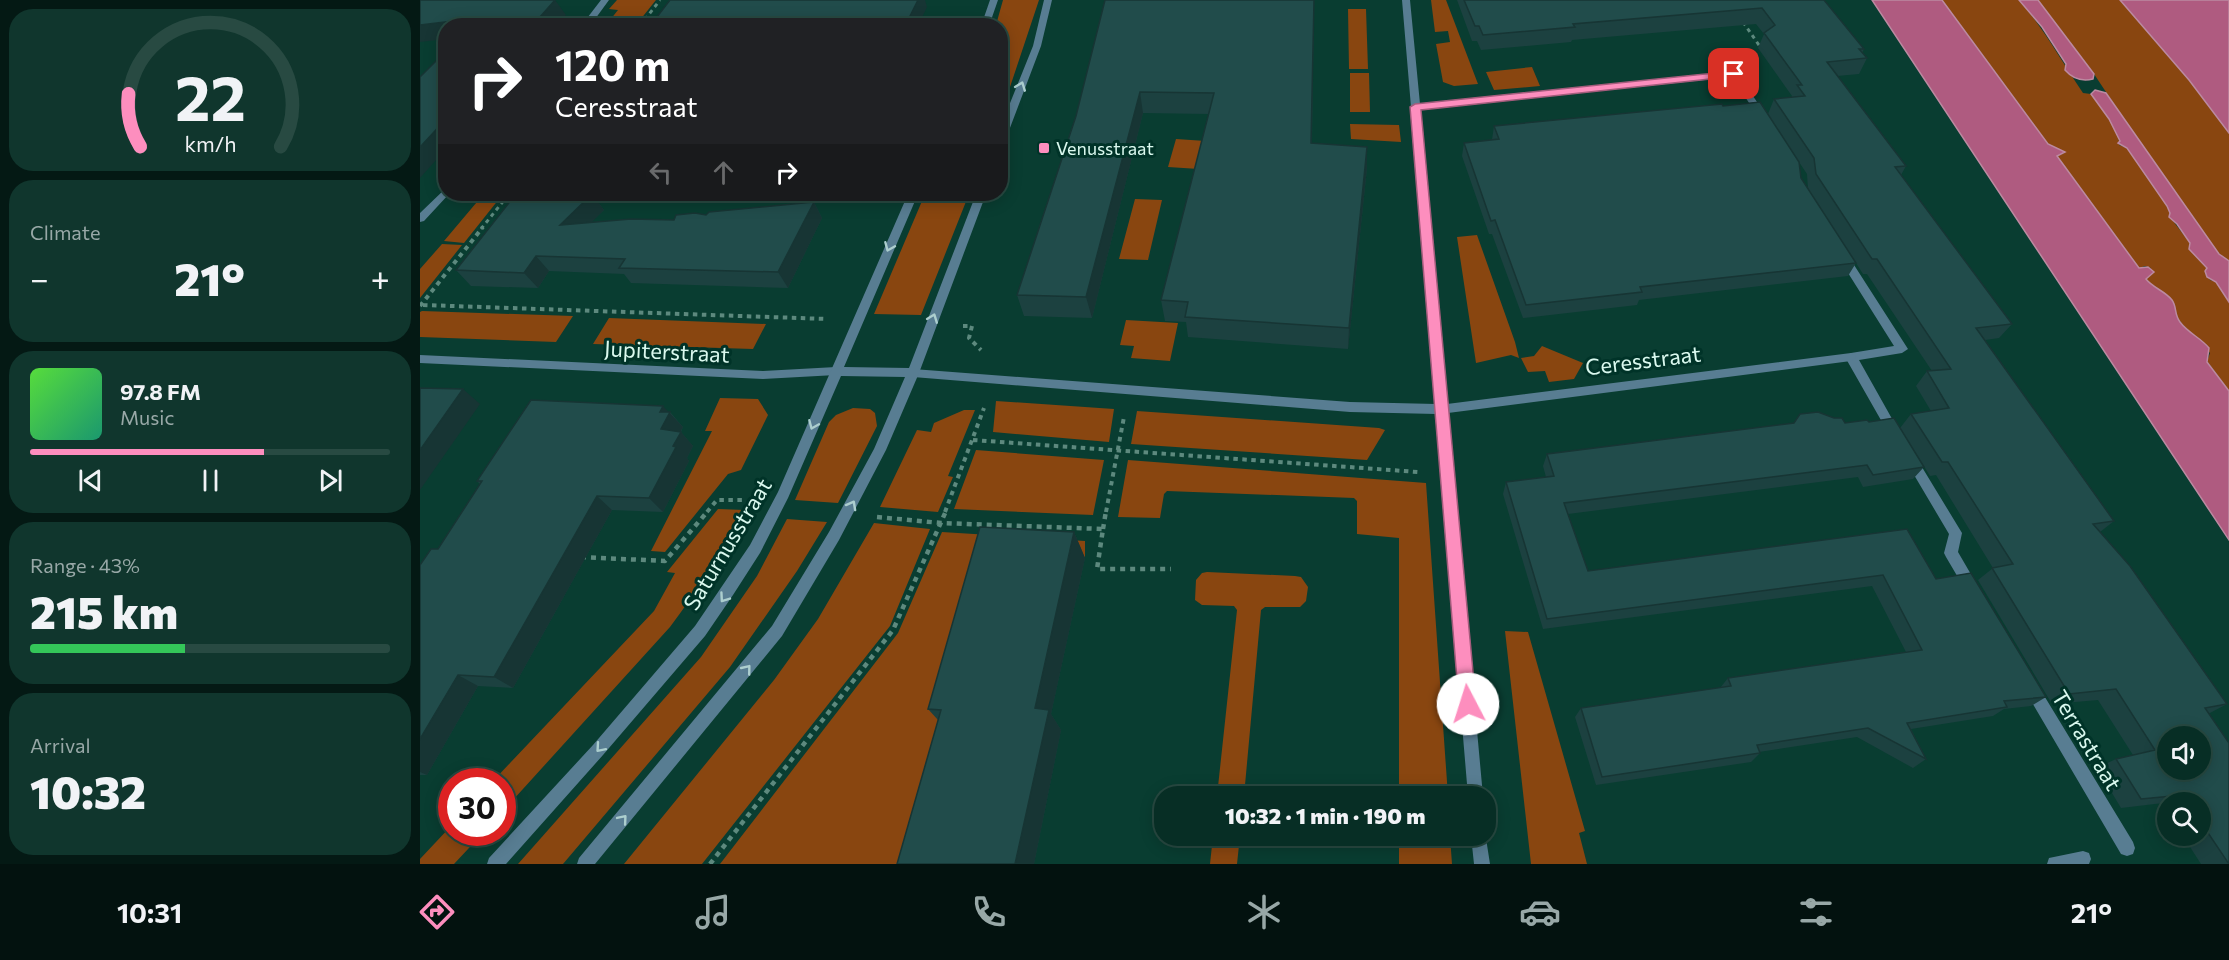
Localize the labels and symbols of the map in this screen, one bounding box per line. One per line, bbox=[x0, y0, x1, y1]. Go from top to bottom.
pin bbox=[1708, 48, 1759, 99]
one-way arrow bbox=[1014, 82, 1027, 92]
place label: Venusstraat bbox=[1056, 137, 1154, 159]
marker: Venusstraat bbox=[1037, 141, 1051, 155]
one-way arrow bbox=[885, 241, 897, 252]
one-way arrow bbox=[926, 313, 939, 324]
street label: Jupiterstraat bbox=[603, 334, 731, 368]
street label: Ceresstraat bbox=[1584, 340, 1702, 380]
one-way arrow bbox=[808, 418, 820, 429]
street label: Saturnusstraat bbox=[677, 473, 777, 615]
one-way arrow bbox=[845, 501, 856, 511]
one-way arrow bbox=[720, 591, 731, 602]
one-way arrow bbox=[739, 665, 750, 676]
position arrow bbox=[1436, 672, 1500, 736]
street label: Terrastraat bbox=[2046, 685, 2128, 795]
one-way arrow bbox=[596, 741, 607, 752]
speed limit sign: 30 bbox=[438, 768, 516, 846]
one-way arrow bbox=[616, 815, 627, 826]

